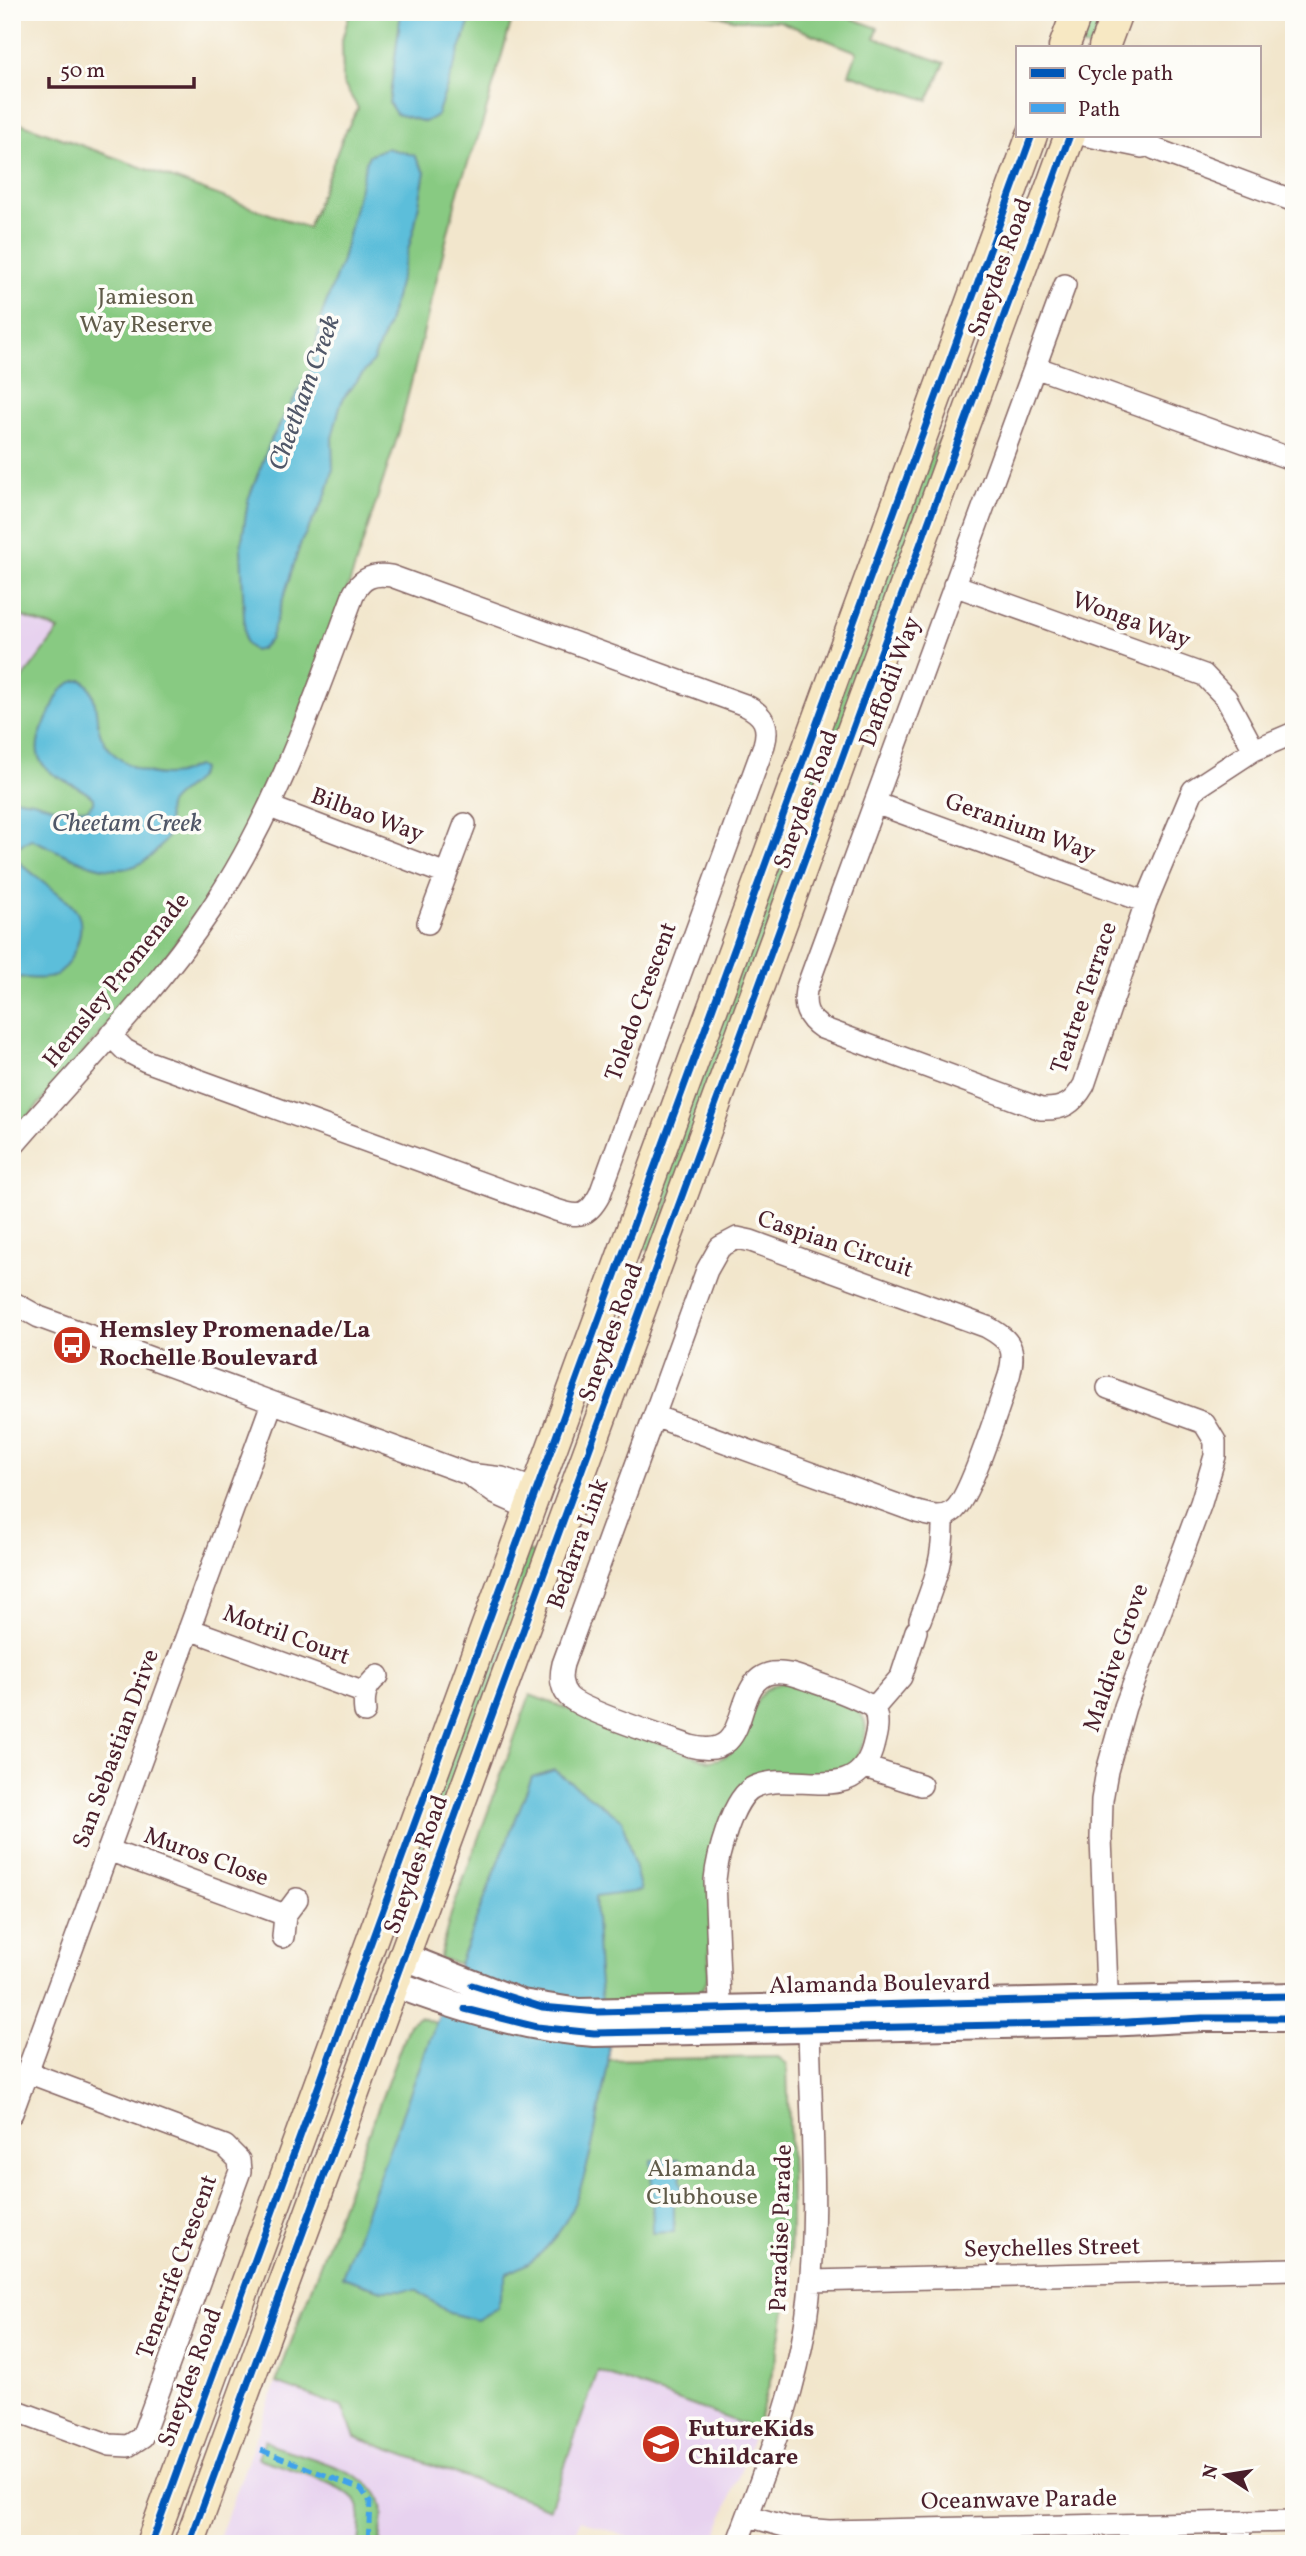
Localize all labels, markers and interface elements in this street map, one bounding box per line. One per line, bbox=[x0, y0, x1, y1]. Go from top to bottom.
scale bar bbox=[49, 46, 194, 90]
legend bbox=[1016, 46, 1260, 136]
text: 50 m bbox=[60, 57, 105, 86]
text: Cycle path bbox=[1078, 60, 1173, 89]
text: Path bbox=[1078, 96, 1120, 125]
street label: Sneydes Road bbox=[960, 194, 1042, 342]
park label: Jamieson Way Reserve bbox=[79, 281, 213, 343]
water label: Cheetham Creek bbox=[260, 310, 350, 476]
street label: Wonga Way bbox=[1067, 584, 1195, 658]
street label: Daffodil Way bbox=[852, 612, 930, 752]
street label: Sneydes Road bbox=[766, 726, 848, 874]
street label: Bilbao Way bbox=[306, 780, 428, 852]
street label: Geranium Way bbox=[940, 785, 1100, 871]
water label: Cheetam Creek bbox=[52, 806, 202, 842]
street label: Hemsley Promenade bbox=[36, 886, 198, 1076]
street label: Toledo Crescent bbox=[598, 918, 686, 1086]
street label: Teatree Terrace bbox=[1043, 918, 1127, 1078]
street label: Caspian Circuit bbox=[752, 1202, 918, 1288]
street label: Sneydes Road bbox=[571, 1259, 653, 1407]
place label: Hemsley Promenade/La Rochelle Boulevard bbox=[99, 1314, 370, 1376]
bus stop icon: Hemsley Promenade/La Rochelle Boulevard bbox=[51, 1324, 93, 1366]
street label: Bedarra Link bbox=[540, 1474, 618, 1614]
street label: Maldive Grove bbox=[1076, 1579, 1158, 1737]
street label: Motril Court bbox=[218, 1597, 354, 1675]
street label: San Sebastian Drive bbox=[65, 1645, 169, 1853]
street label: Sneydes Road bbox=[376, 1791, 458, 1939]
street label: Muros Close bbox=[139, 1820, 273, 1896]
street label: Alamanda Boulevard bbox=[769, 1966, 991, 2004]
street label: Paradise Parade bbox=[762, 2143, 802, 2313]
park label: Alamanda Clubhouse bbox=[646, 2153, 758, 2215]
street label: Tenerrife Crescent bbox=[129, 2170, 227, 2364]
street label: Seychelles Street bbox=[963, 2230, 1141, 2268]
street label: Sneydes Road bbox=[150, 2304, 232, 2452]
place label: FutureKids Childcare bbox=[688, 2413, 814, 2475]
school or university icon: FutureKids Childcare bbox=[640, 2423, 682, 2465]
north arrow bbox=[1190, 2440, 1260, 2510]
text: N bbox=[1197, 2462, 1226, 2481]
street label: Oceanwave Parade bbox=[921, 2482, 1117, 2520]

